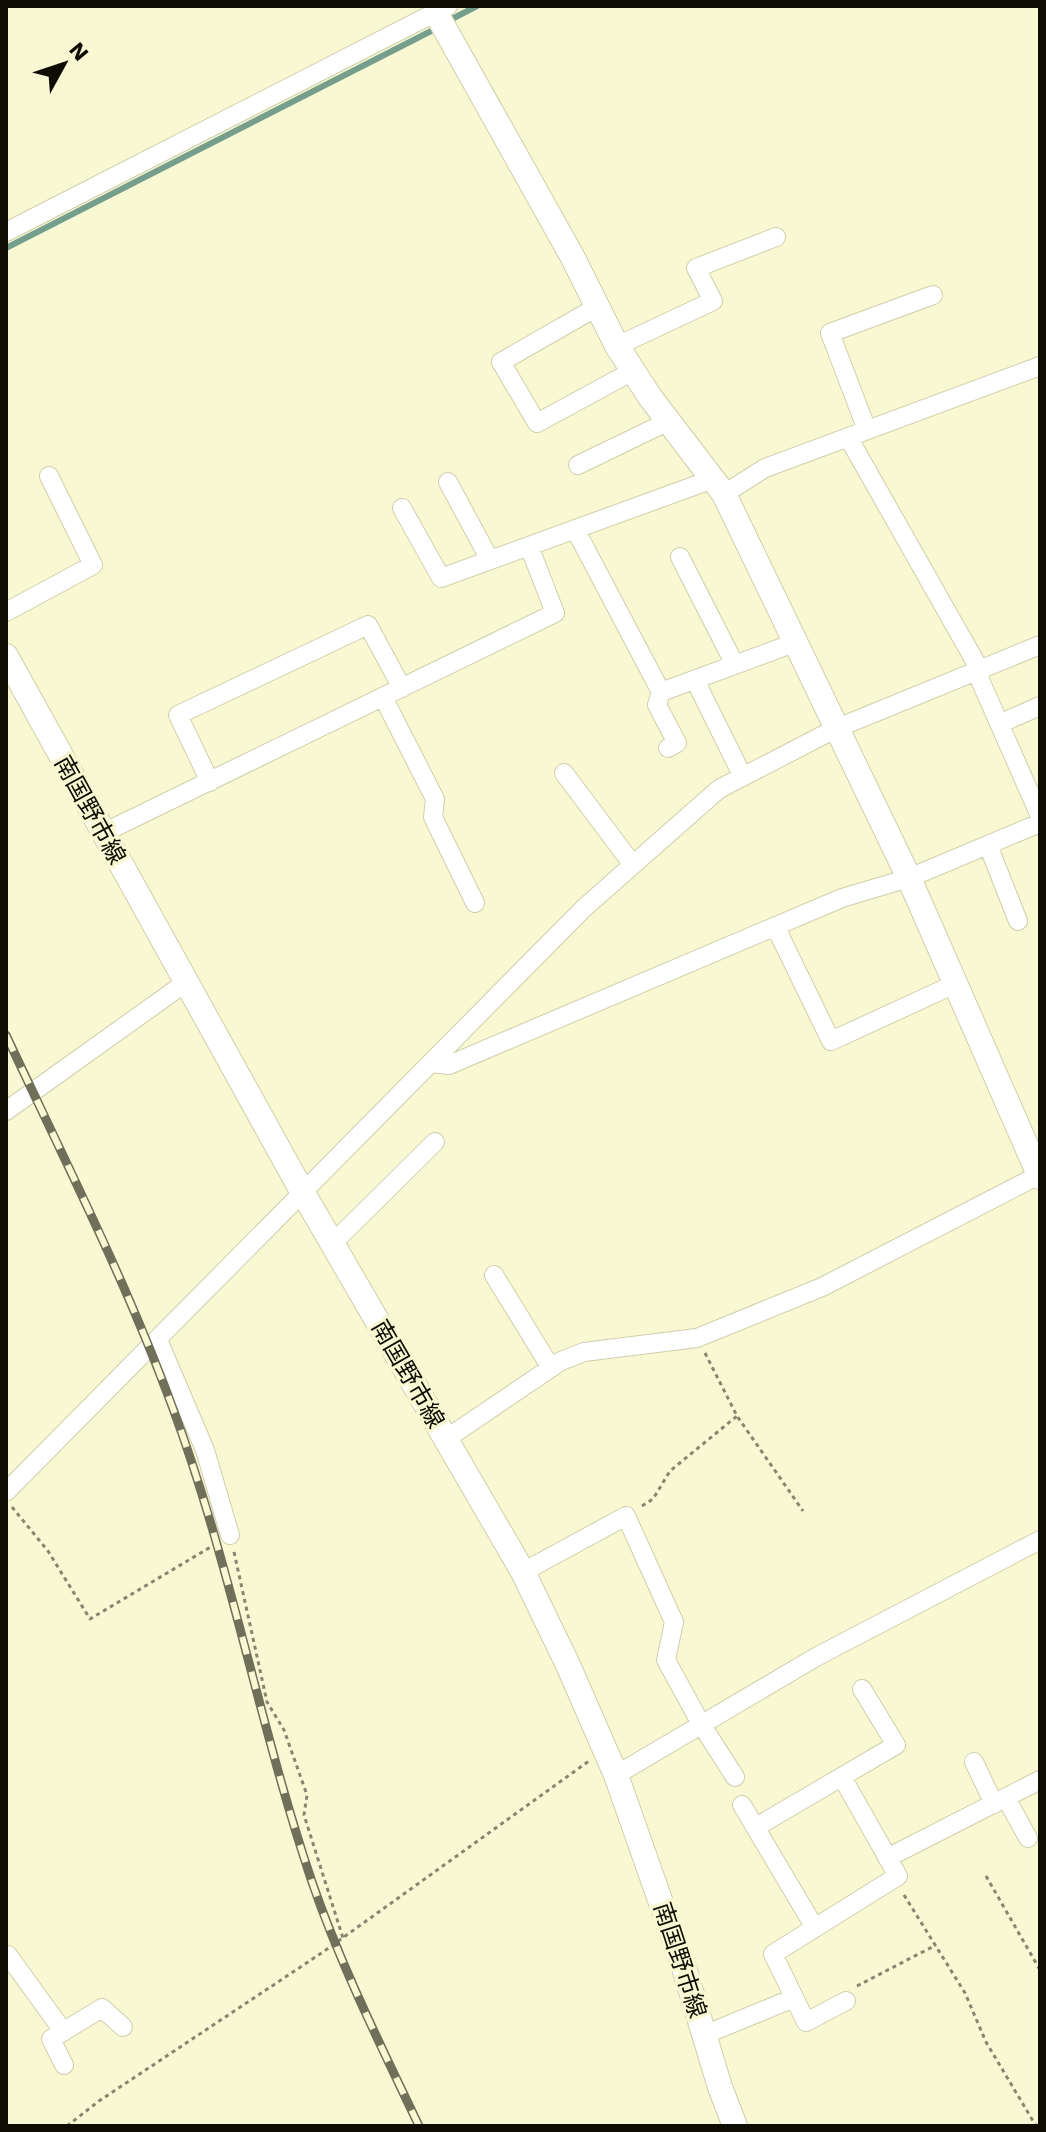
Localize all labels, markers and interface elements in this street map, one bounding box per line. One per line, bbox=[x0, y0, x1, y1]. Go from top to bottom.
north arrow bbox=[24, 24, 104, 104]
text: N bbox=[64, 37, 94, 66]
street label: 南国野市線 bbox=[49, 751, 131, 869]
street label: 南国野市線 bbox=[366, 1315, 450, 1433]
street label: 南国野市線 bbox=[648, 1899, 712, 2021]

